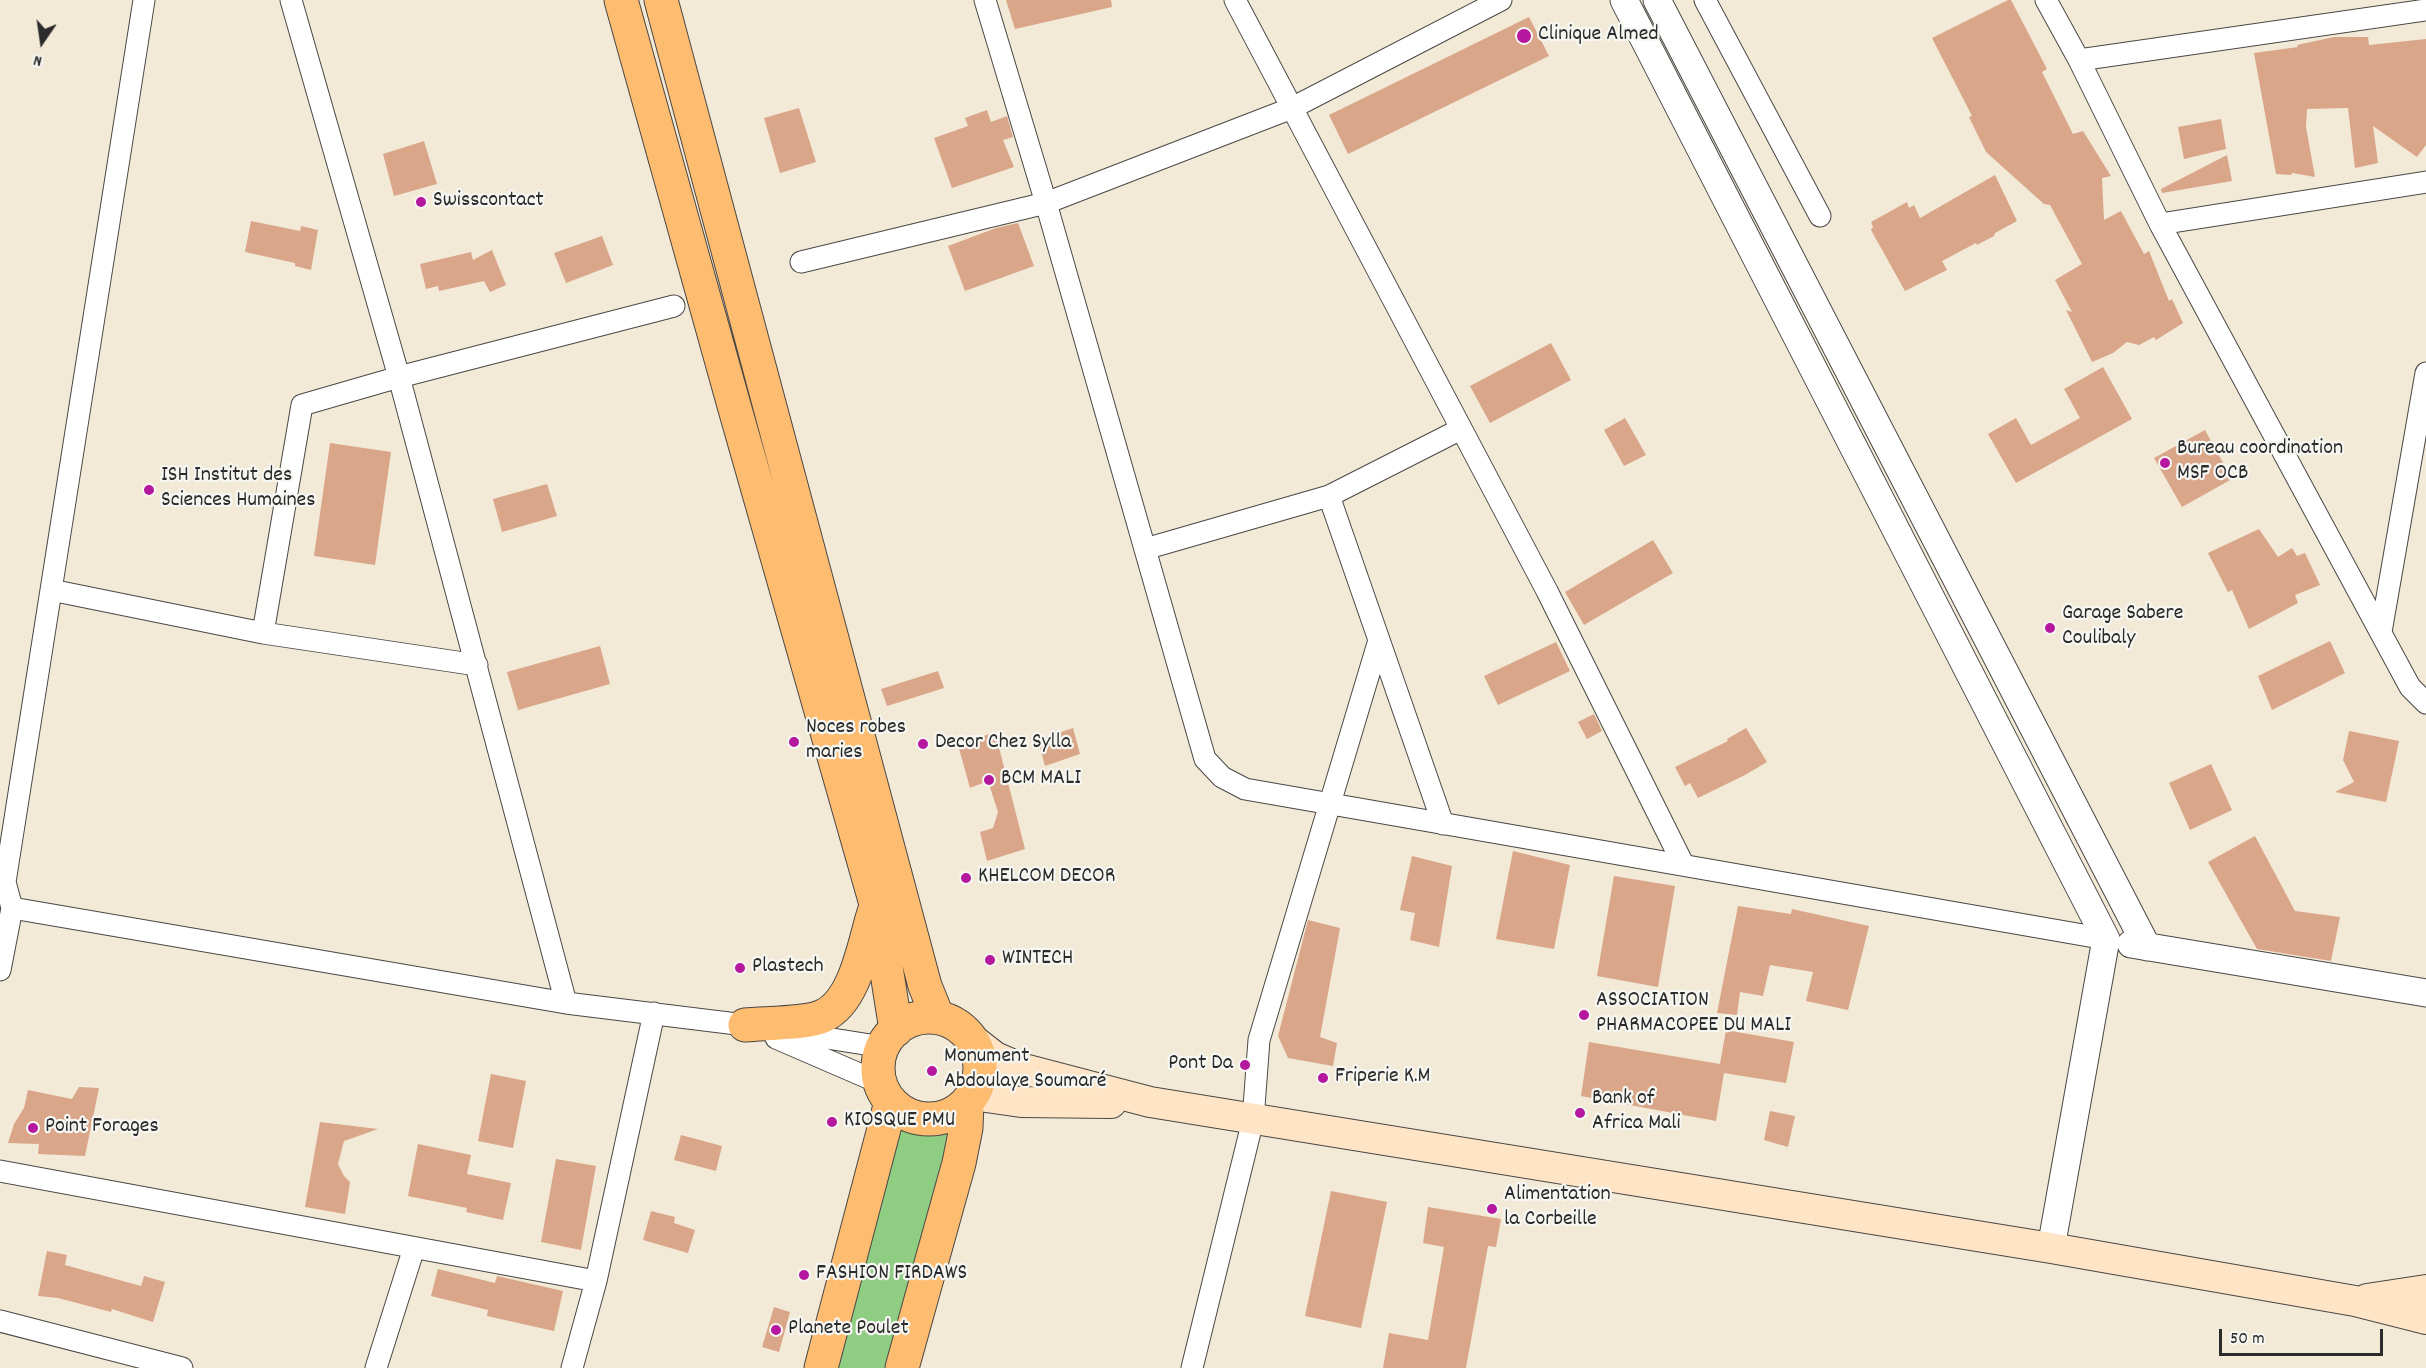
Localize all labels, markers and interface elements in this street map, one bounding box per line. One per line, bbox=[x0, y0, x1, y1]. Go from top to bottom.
north arrow bbox=[12, 12, 72, 72]
place label: Clinique Almed bbox=[1538, 23, 1659, 49]
marker: Clinique Almed bbox=[1515, 27, 1533, 45]
text: N bbox=[31, 48, 44, 72]
place label: Swisscontact bbox=[433, 189, 544, 215]
marker: Swisscontact bbox=[414, 195, 428, 209]
place label: Bureau coordination MSF OCB bbox=[2177, 437, 2343, 488]
marker: Bureau coordination MSF OCB bbox=[2158, 456, 2172, 470]
place label: ISH Institut des Sciences Humaines bbox=[161, 464, 316, 516]
marker: ISH Institut des Sciences Humaines bbox=[142, 483, 156, 497]
place label: Garage Sabere Coulibaly bbox=[2062, 602, 2183, 654]
marker: Garage Sabere Coulibaly bbox=[2043, 621, 2057, 635]
place label: Noces robes maries bbox=[806, 716, 906, 768]
place label: Decor Chez Sylla bbox=[935, 731, 1071, 757]
marker: Noces robes maries bbox=[787, 735, 801, 749]
marker: Decor Chez Sylla bbox=[916, 737, 930, 751]
place label: BCM MALI bbox=[1001, 767, 1081, 793]
marker: BCM MALI bbox=[982, 773, 996, 787]
place label: KHELCOM DECOR bbox=[978, 865, 1115, 891]
marker: KHELCOM DECOR bbox=[959, 871, 973, 885]
place label: WINTECH bbox=[1002, 947, 1073, 973]
marker: WINTECH bbox=[983, 953, 997, 967]
place label: Plastech bbox=[752, 955, 824, 981]
marker: Plastech bbox=[733, 961, 747, 975]
place label: ASSOCIATION PHARMACOPEE DU MALI bbox=[1596, 989, 1791, 1040]
marker: ASSOCIATION PHARMACOPEE DU MALI bbox=[1577, 1008, 1591, 1022]
place label: Monument Abdoulaye Soumaré bbox=[944, 1045, 1106, 1096]
place label: Pont Da bbox=[1168, 1052, 1233, 1078]
marker: Pont Da bbox=[1238, 1058, 1252, 1072]
marker: Monument Abdoulaye Soumaré bbox=[925, 1064, 939, 1078]
place label: Friperie K.M bbox=[1335, 1065, 1430, 1091]
marker: Friperie K.M bbox=[1316, 1071, 1330, 1085]
place label: Bank of Africa Mali bbox=[1592, 1087, 1681, 1138]
marker: Bank of Africa Mali bbox=[1573, 1106, 1587, 1120]
place label: KIOSQUE PMU bbox=[844, 1109, 955, 1135]
place label: Point Forages bbox=[45, 1115, 159, 1141]
marker: KIOSQUE PMU bbox=[825, 1115, 839, 1129]
marker: Point Forages bbox=[26, 1121, 40, 1135]
place label: Alimentation la Corbeille bbox=[1504, 1183, 1611, 1234]
marker: Alimentation la Corbeille bbox=[1485, 1202, 1499, 1216]
place label: FASHION FIRDAWS bbox=[816, 1262, 967, 1288]
marker: FASHION FIRDAWS bbox=[797, 1268, 811, 1282]
place label: Planete Poulet bbox=[788, 1317, 909, 1343]
scale bar bbox=[2222, 1317, 2386, 1355]
marker: Planete Poulet bbox=[769, 1323, 783, 1337]
text: 50 m bbox=[2230, 1327, 2265, 1352]

